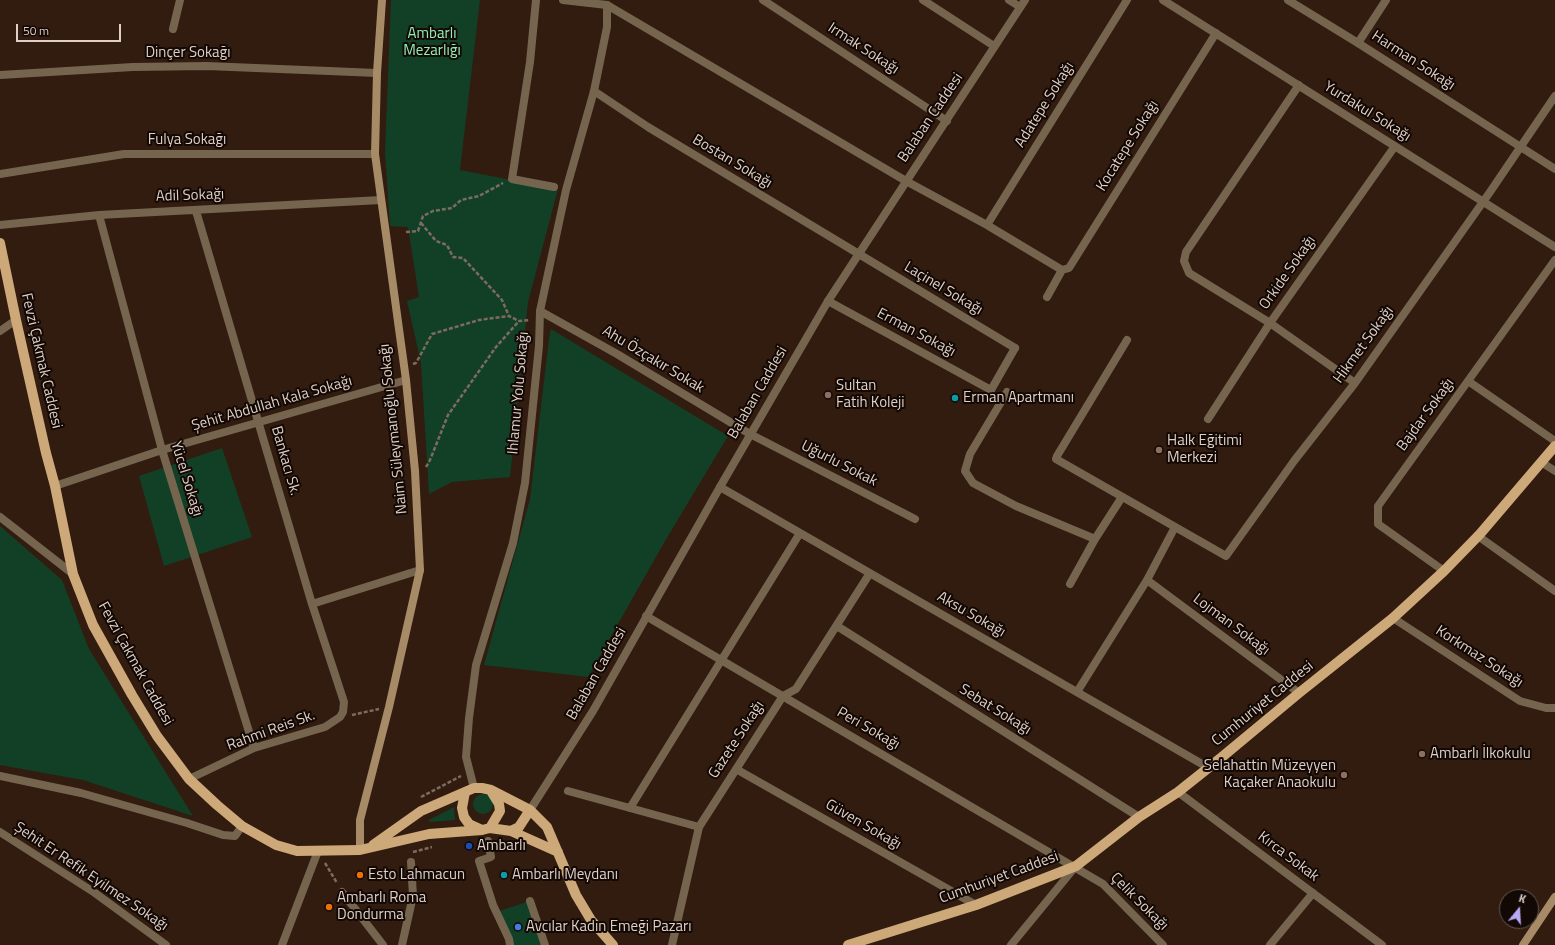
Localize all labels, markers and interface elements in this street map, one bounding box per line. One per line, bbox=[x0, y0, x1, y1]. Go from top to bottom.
scale bar bbox=[18, 16, 123, 42]
street label: Irmak Sokağı bbox=[824, 19, 902, 79]
text: 50 m bbox=[23, 21, 49, 40]
park label: Ambarlı Mezarlığı bbox=[403, 25, 461, 60]
street label: Harman Sokağı bbox=[1368, 27, 1458, 95]
street label: Dinçer Sokağı bbox=[145, 44, 231, 62]
street label: Adatepe Sokağı bbox=[1012, 59, 1078, 151]
street label: Balaban Caddesi bbox=[894, 70, 968, 166]
street label: Yurdakul Sokağı bbox=[1320, 78, 1414, 146]
street label: Kocatepe Sokağı bbox=[1093, 97, 1163, 195]
street label: Fulya Sokağı bbox=[148, 131, 226, 149]
street label: Bostan Sokağı bbox=[689, 131, 775, 193]
street label: Adil Sokağı bbox=[155, 186, 225, 206]
street label: Orkide Sokağı bbox=[1256, 233, 1320, 313]
street label: Laçinel Sokağı bbox=[900, 258, 986, 320]
street label: Fevzi Çakmak Caddesi bbox=[17, 292, 65, 430]
street label: Hikmet Sokağı bbox=[1330, 303, 1398, 387]
street label: Erman Sokağı bbox=[874, 305, 958, 361]
street label: Ahu Özçakır Sokak bbox=[599, 322, 707, 398]
street label: Ihlamur Yolu Sokağı bbox=[505, 331, 533, 455]
street label: Naim Süleymanoğlu Sokağı bbox=[376, 343, 412, 515]
street label: Balaban Caddesi bbox=[724, 344, 792, 442]
street label: Şehit Abdullah Kala Sokağı bbox=[190, 372, 354, 436]
street label: Bajdar Sokağı bbox=[1394, 375, 1458, 455]
place label: Sultan Fatih Koleji bbox=[836, 377, 905, 412]
place label: Erman Apartmanı bbox=[963, 389, 1074, 407]
marker: Sultan Fatih Koleji bbox=[823, 390, 833, 400]
marker: Erman Apartmanı bbox=[950, 393, 960, 403]
street label: Bankacı Sk. bbox=[267, 424, 303, 498]
place label: Halk Eğitimi Merkezi bbox=[1167, 432, 1242, 467]
street label: Uğurlu Sokak bbox=[798, 437, 880, 491]
street label: Yücel Sokağı bbox=[166, 439, 206, 519]
marker: Halk Eğitimi Merkezi bbox=[1154, 445, 1164, 455]
street label: Aksu Sokağı bbox=[934, 588, 1008, 642]
street label: Lojman Sokağı bbox=[1189, 590, 1273, 660]
street label: Fevzi Çakmak Caddesi bbox=[94, 599, 176, 729]
street label: Korkmaz Sokağı bbox=[1432, 622, 1526, 692]
street label: Balaban Caddesi bbox=[563, 625, 631, 723]
street label: Cumhuriyet Caddesi bbox=[1209, 657, 1317, 751]
street label: Sebat Sokağı bbox=[956, 681, 1034, 739]
street label: Gazete Sokağı bbox=[705, 698, 769, 782]
street label: Peri Sokağı bbox=[833, 704, 903, 754]
street label: Rahmi Reis Sk. bbox=[224, 707, 318, 755]
place label: Ambarlı İlkokulu bbox=[1430, 745, 1531, 763]
marker: Ambarlı İlkokulu bbox=[1417, 749, 1427, 759]
place label: Selahattin Müzeyyen Kaçaker Anaokulu bbox=[1204, 757, 1336, 792]
marker: Selahattin Müzeyyen Kaçaker Anaokulu bbox=[1339, 770, 1349, 780]
street label: Güven Sokağı bbox=[822, 796, 904, 854]
street label: Şehit Er Refik Eyilmez Sokağı bbox=[11, 819, 171, 935]
street label: Kırca Sokak bbox=[1254, 828, 1322, 886]
place label: Ambarlı bbox=[477, 837, 526, 855]
marker: Ambarlı bbox=[464, 841, 474, 851]
street label: Cumhuriyet Caddesi bbox=[937, 848, 1061, 908]
place label: Esto Lahmacun bbox=[368, 866, 465, 884]
place label: Ambarlı Meydanı bbox=[512, 866, 618, 884]
street label: Çelik Sokağı bbox=[1106, 869, 1172, 935]
marker: Esto Lahmacun bbox=[355, 870, 365, 880]
marker: Ambarlı Meydanı bbox=[499, 870, 509, 880]
place label: Ambarlı Roma Dondurma bbox=[337, 889, 426, 924]
north arrow bbox=[1499, 889, 1539, 929]
text: K bbox=[1517, 890, 1528, 907]
marker: Ambarlı Roma Dondurma bbox=[324, 902, 334, 912]
place label: Avcılar Kadın Emeği Pazarı bbox=[526, 918, 692, 936]
marker: Avcılar Kadın Emeği Pazarı bbox=[513, 922, 523, 932]

